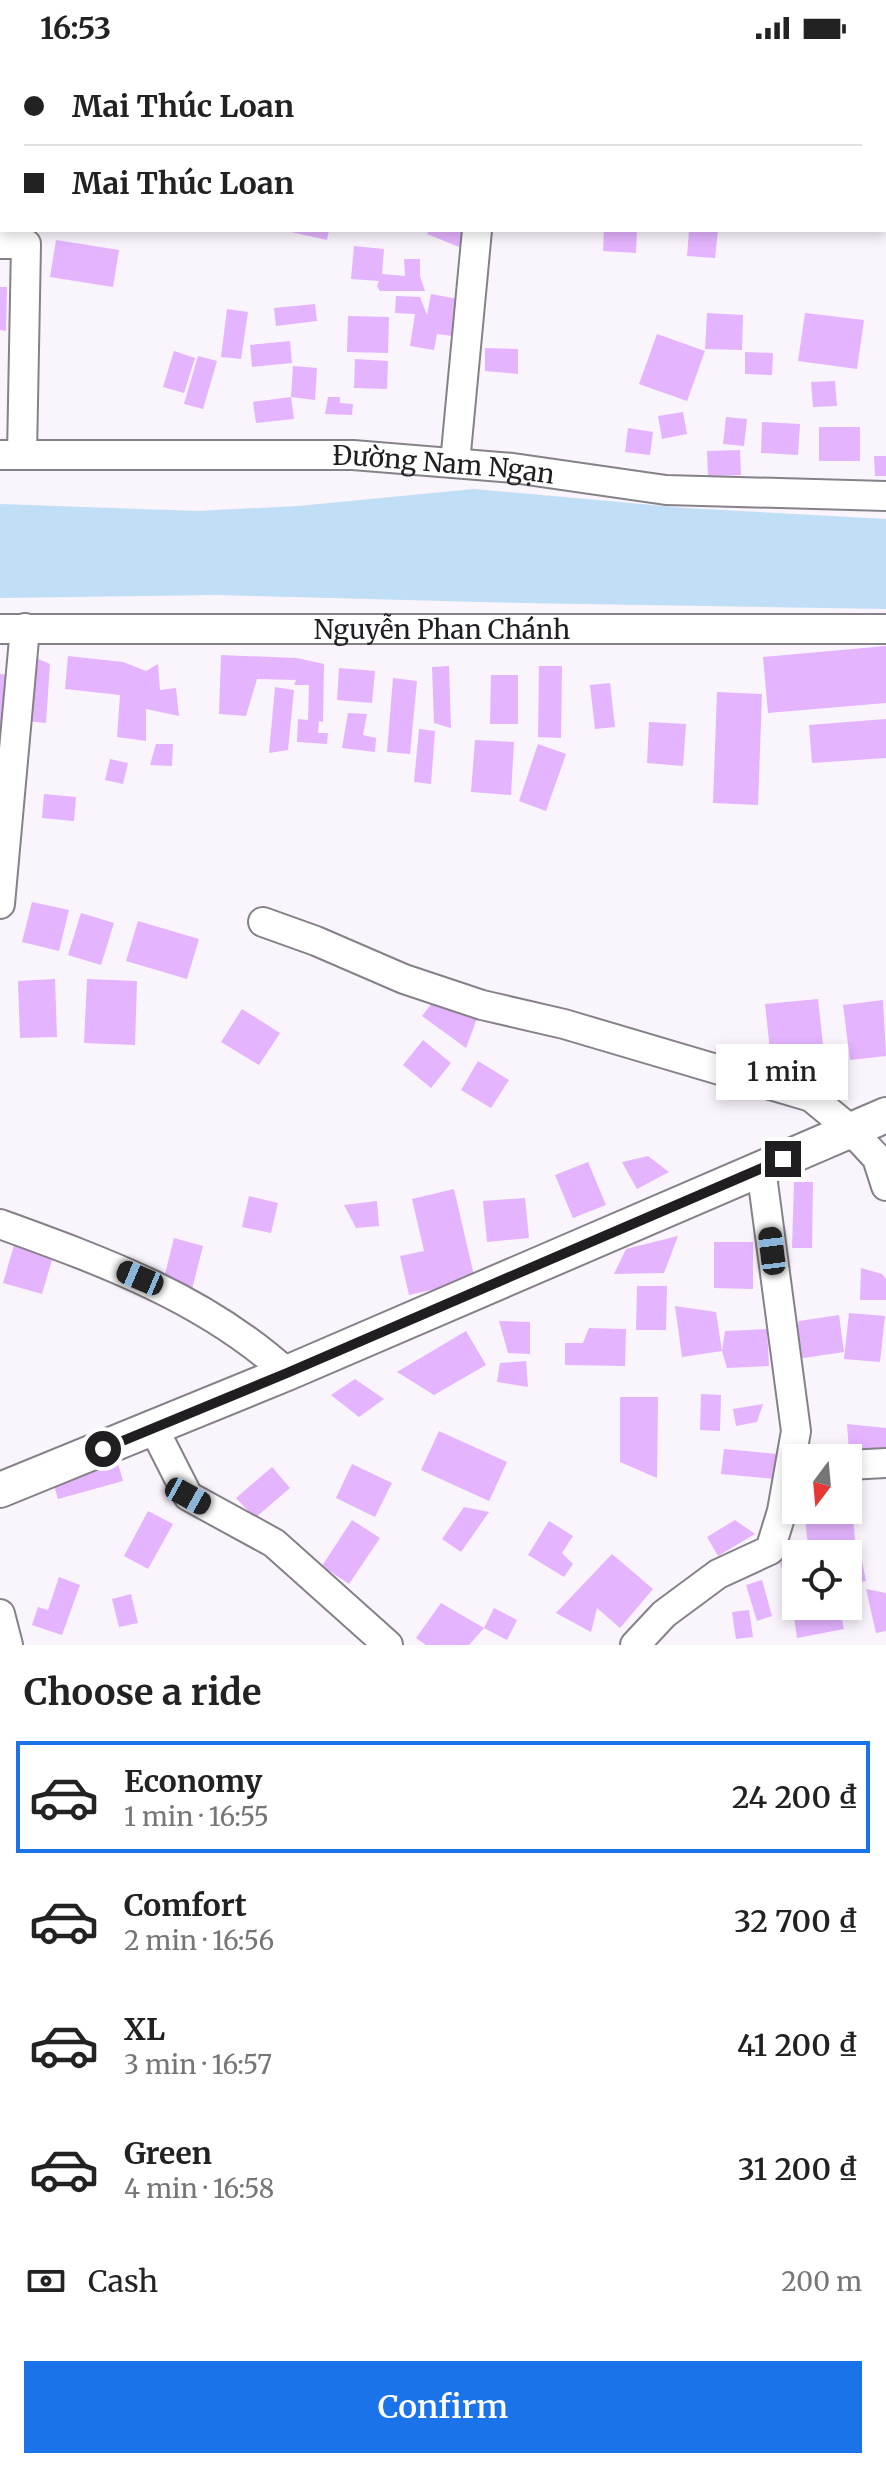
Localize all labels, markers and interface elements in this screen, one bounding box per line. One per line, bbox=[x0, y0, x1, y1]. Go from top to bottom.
text: 16:53 bbox=[40, 9, 111, 47]
text: Mai Thúc Loan bbox=[72, 87, 294, 125]
text: Mai Thúc Loan bbox=[72, 164, 294, 202]
street label: Đường Nam Ngạn bbox=[333, 439, 557, 490]
street label: Nguyễn Phan Chánh bbox=[314, 613, 570, 646]
callout: 1 min bbox=[717, 1043, 849, 1099]
text: 1 min bbox=[747, 1055, 817, 1088]
route end bbox=[765, 1141, 801, 1177]
car bbox=[757, 1226, 787, 1276]
car bbox=[113, 1258, 167, 1298]
route start bbox=[85, 1431, 121, 1467]
north arrow bbox=[782, 1444, 862, 1524]
map controls bbox=[782, 1444, 862, 1620]
car bbox=[161, 1474, 215, 1518]
button: locate bbox=[782, 1540, 862, 1620]
text: Choose a ride bbox=[24, 1670, 261, 1715]
icon: car bbox=[28, 1761, 100, 1833]
text: Economy bbox=[124, 1762, 262, 1800]
text: 24 200 ₫ bbox=[732, 1778, 858, 1816]
text: 1 min · 16:55 bbox=[124, 1800, 269, 1833]
icon: car bbox=[28, 1885, 100, 1957]
text: Comfort bbox=[124, 1886, 247, 1924]
text: 32 700 ₫ bbox=[734, 1902, 858, 1940]
text: 2 min · 16:56 bbox=[124, 1924, 274, 1957]
icon: car bbox=[28, 2009, 100, 2081]
text: XL bbox=[124, 2010, 165, 2048]
text: 41 200 ₫ bbox=[737, 2026, 858, 2064]
text: 3 min · 16:57 bbox=[124, 2048, 272, 2081]
icon: car bbox=[28, 2133, 100, 2205]
text: Green bbox=[124, 2134, 212, 2172]
text: 31 200 ₫ bbox=[738, 2150, 858, 2188]
text: 4 min · 16:58 bbox=[124, 2172, 274, 2205]
icon: cash bbox=[24, 2259, 68, 2303]
text: Cash bbox=[88, 2262, 158, 2300]
text: 200 m bbox=[781, 2265, 862, 2298]
button: Confirm bbox=[24, 2361, 862, 2453]

